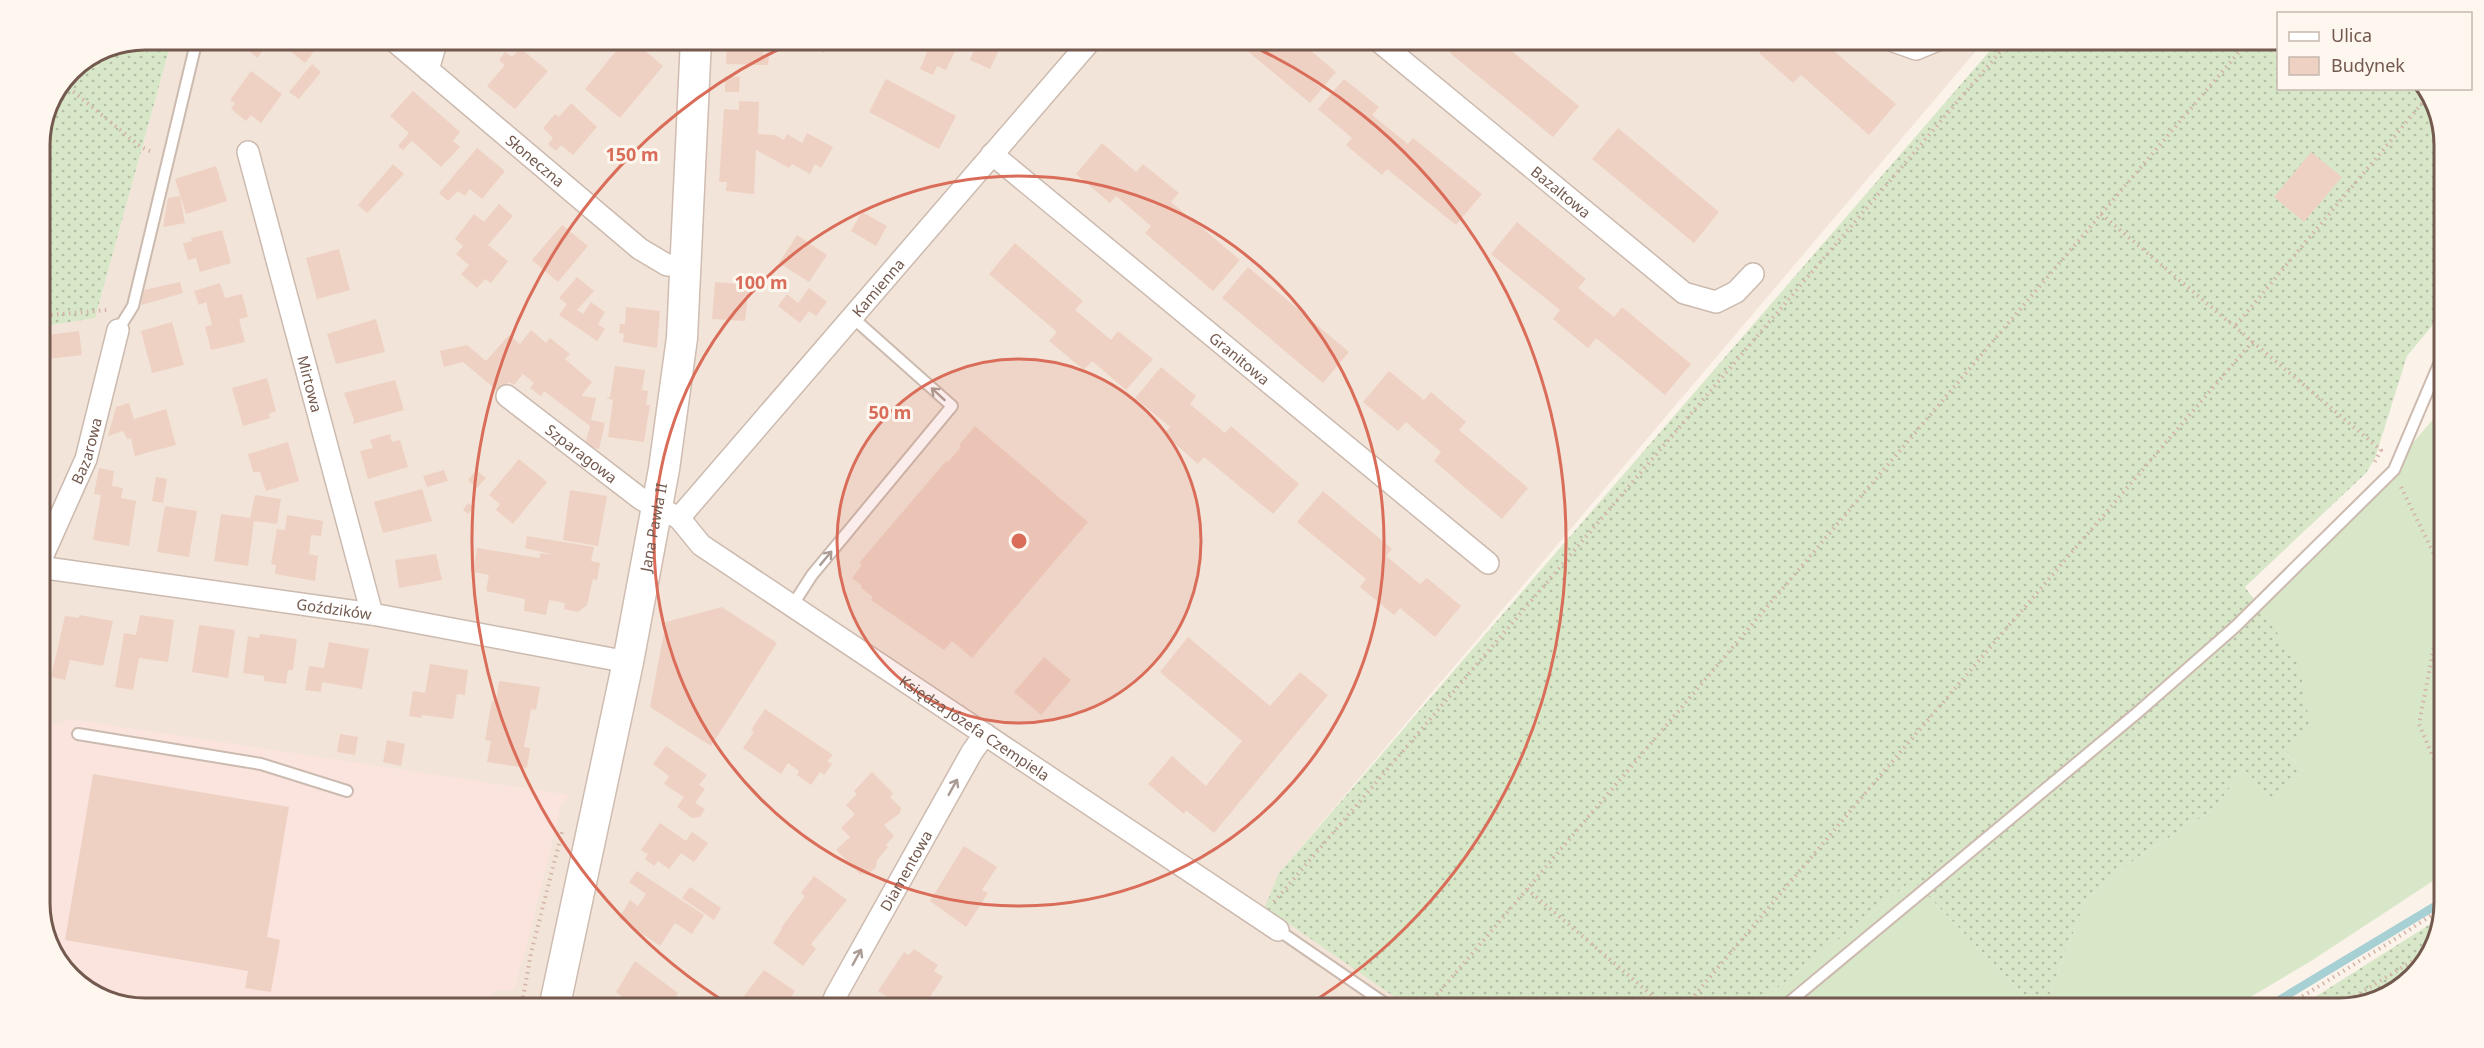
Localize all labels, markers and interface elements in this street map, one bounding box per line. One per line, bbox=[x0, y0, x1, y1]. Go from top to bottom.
legend bbox=[2277, 12, 2472, 90]
text: Ulica bbox=[2331, 23, 2372, 47]
text: Budynek bbox=[2331, 53, 2405, 77]
street label: Słoneczna bbox=[502, 130, 569, 191]
text: 150 m bbox=[605, 142, 659, 166]
street label: Bazaltowa bbox=[1527, 161, 1595, 222]
street label: Kamienna bbox=[847, 254, 909, 321]
text: 100 m bbox=[734, 270, 788, 294]
street label: Granitowa bbox=[1205, 327, 1274, 389]
street label: Mirtowa bbox=[293, 353, 327, 414]
one-way arrow bbox=[931, 387, 946, 401]
text: 50 m bbox=[869, 400, 911, 424]
street label: Bazarowa bbox=[66, 416, 106, 487]
street label: Szparagowa bbox=[542, 419, 622, 487]
street label: Jana Pawła II bbox=[635, 481, 671, 575]
centre of rings bbox=[1009, 531, 1029, 551]
one-way arrow bbox=[819, 551, 833, 566]
street label: Goździków bbox=[295, 593, 373, 624]
street label: Księdza Józefa Czempiela bbox=[896, 670, 1054, 785]
one-way arrow bbox=[947, 779, 959, 796]
street label: Diamentowa bbox=[875, 827, 936, 914]
one-way arrow bbox=[851, 949, 863, 966]

